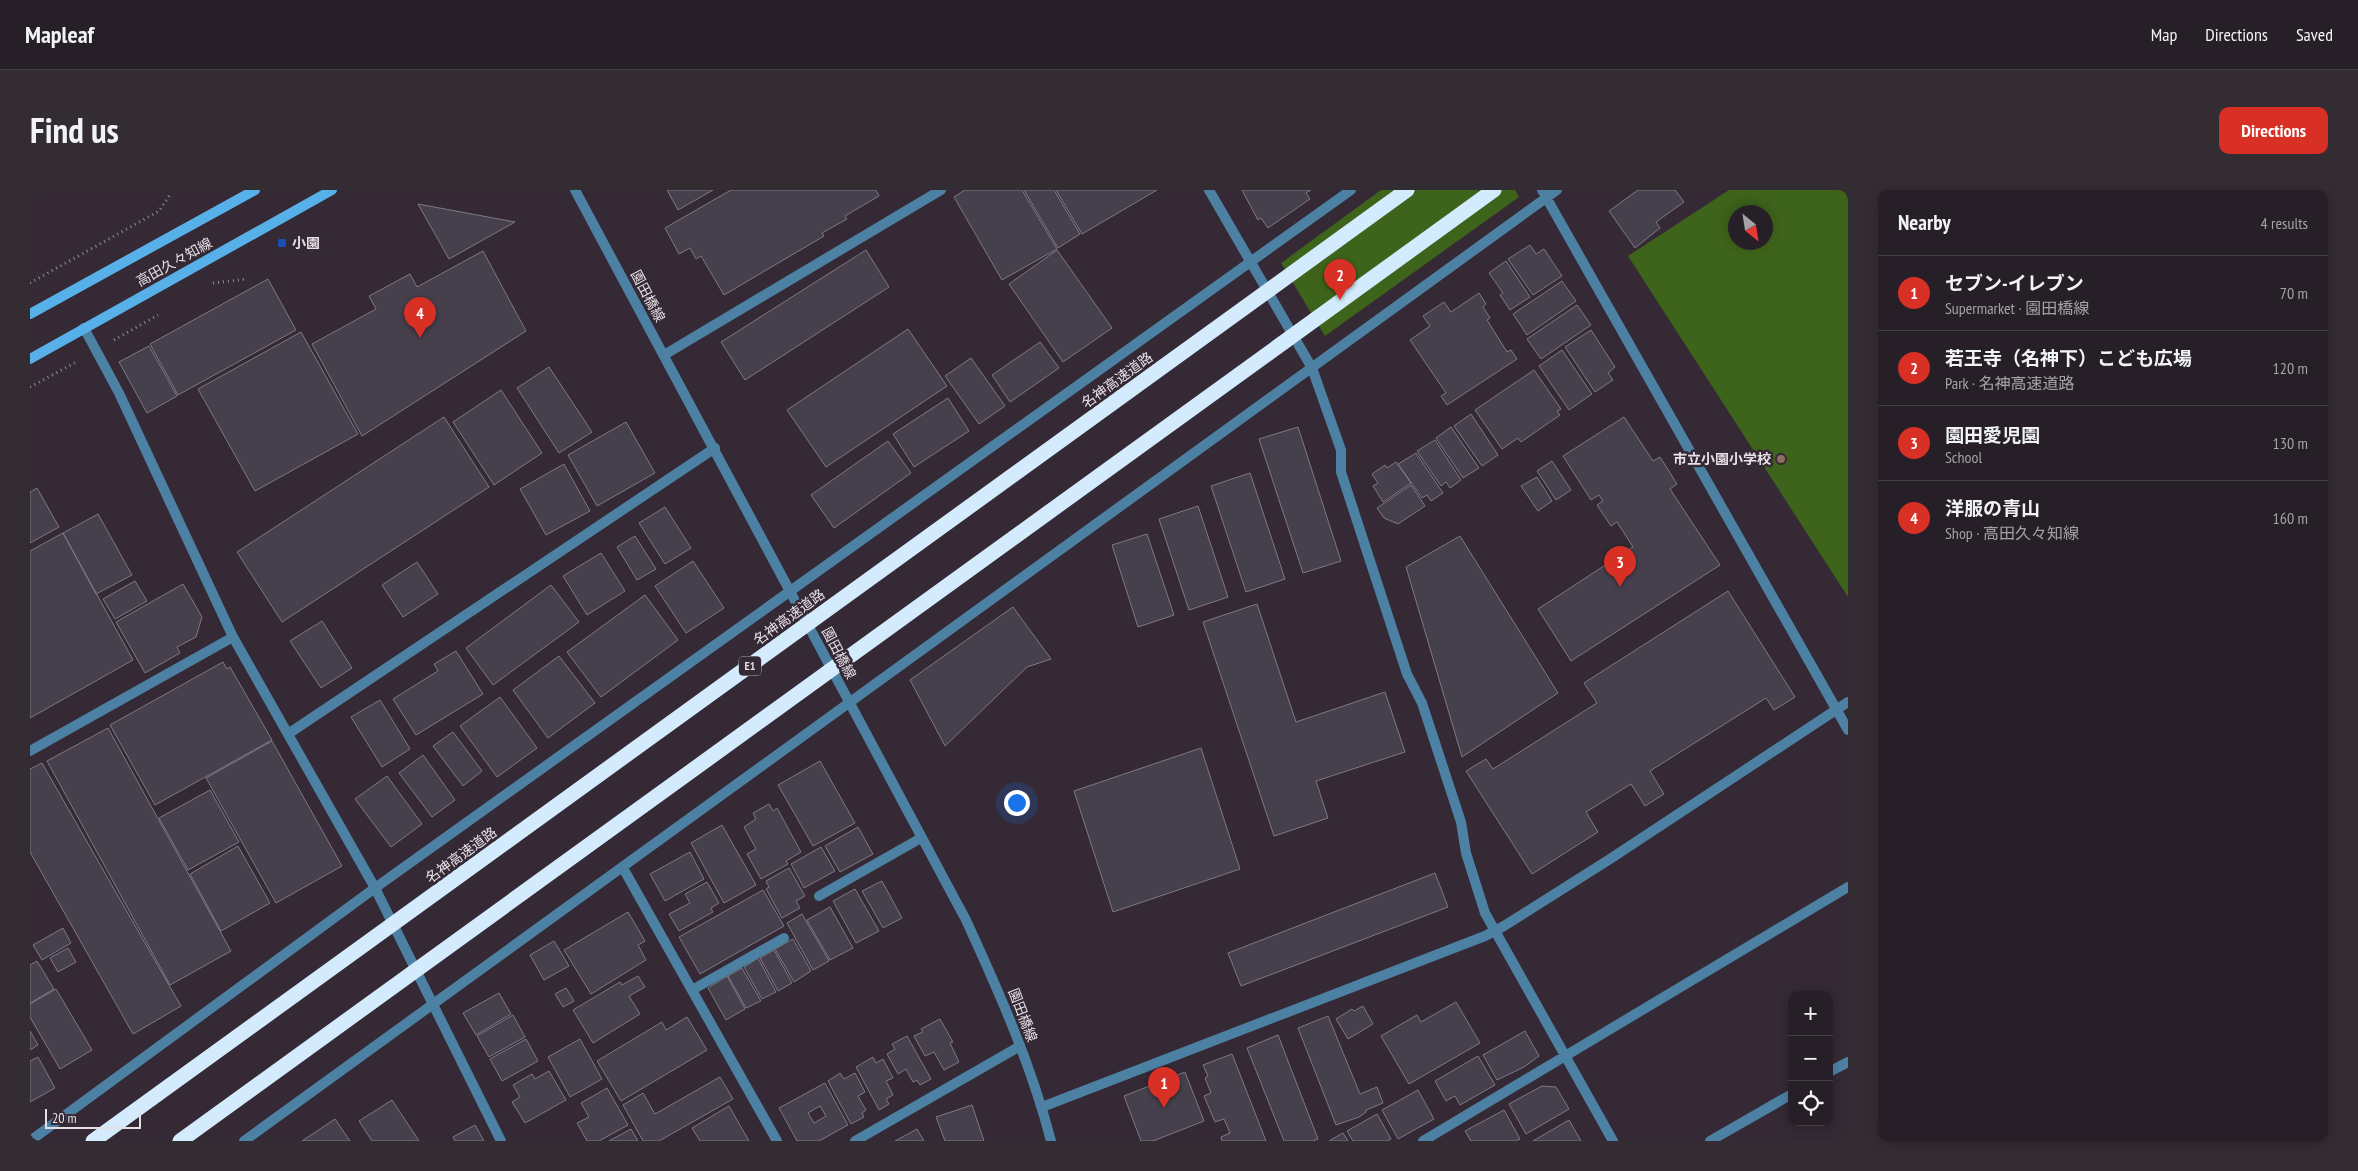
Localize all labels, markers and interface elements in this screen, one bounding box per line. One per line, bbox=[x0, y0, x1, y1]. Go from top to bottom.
text: Mapleaf bbox=[25, 19, 94, 50]
text: Map bbox=[2151, 23, 2177, 46]
text: Directions bbox=[2205, 23, 2268, 46]
text: Saved bbox=[2296, 23, 2333, 46]
text: Find us bbox=[30, 107, 119, 153]
button: Directions bbox=[2219, 107, 2328, 154]
north arrow bbox=[1728, 205, 1773, 250]
text: Nearby bbox=[1898, 209, 1951, 236]
text: 4 results bbox=[2261, 213, 2308, 233]
street label: 高田久々知線 bbox=[133, 234, 215, 290]
place label: 小園 bbox=[292, 234, 320, 252]
marker: 小園 bbox=[276, 237, 288, 249]
pin: 2 bbox=[1324, 259, 1356, 300]
street label: 園田橋線 bbox=[627, 267, 669, 325]
text: セブン-イレブン bbox=[1945, 271, 2084, 295]
text: 1 bbox=[1910, 283, 1918, 303]
text: 70 m bbox=[2280, 283, 2308, 303]
pin: 4 bbox=[404, 297, 436, 338]
text: Supermarket · 園田橋線 bbox=[1945, 298, 2089, 318]
text: 若王寺（名神下）こども広場 bbox=[1945, 346, 2192, 370]
street label: 名神高速道路 bbox=[1078, 348, 1156, 412]
text: 2 bbox=[1910, 358, 1918, 378]
text: 120 m bbox=[2273, 358, 2308, 378]
text: Park · 名神高速道路 bbox=[1945, 373, 2075, 393]
text: 園田愛児園 bbox=[1945, 423, 2040, 447]
text: 3 bbox=[1910, 433, 1918, 453]
text: 130 m bbox=[2273, 433, 2308, 453]
text: School bbox=[1945, 447, 1982, 467]
place label: 市立小園小学校 bbox=[1673, 450, 1771, 468]
marker: 市立小園小学校 bbox=[1775, 453, 1787, 465]
text: 洋服の青山 bbox=[1945, 496, 2040, 520]
text: 4 bbox=[1910, 508, 1918, 528]
text: 160 m bbox=[2273, 508, 2308, 528]
text: Shop · 高田久々知線 bbox=[1945, 523, 2079, 543]
pin: 3 bbox=[1604, 546, 1636, 587]
street label: 名神高速道路 bbox=[750, 585, 828, 649]
street label: 園田橋線 bbox=[818, 624, 860, 682]
road number: E1 bbox=[739, 656, 761, 676]
your location bbox=[1004, 790, 1030, 816]
street label: 名神高速道路 bbox=[422, 823, 500, 887]
street label: 園田橋線 bbox=[1005, 986, 1041, 1044]
map controls bbox=[1788, 991, 1833, 1126]
button: + bbox=[1788, 991, 1833, 1036]
button: − bbox=[1788, 1036, 1833, 1081]
pin: 1 bbox=[1148, 1067, 1180, 1108]
button: locate bbox=[1788, 1081, 1833, 1126]
scale bar bbox=[45, 1106, 141, 1129]
text: 20 m bbox=[52, 1109, 77, 1127]

